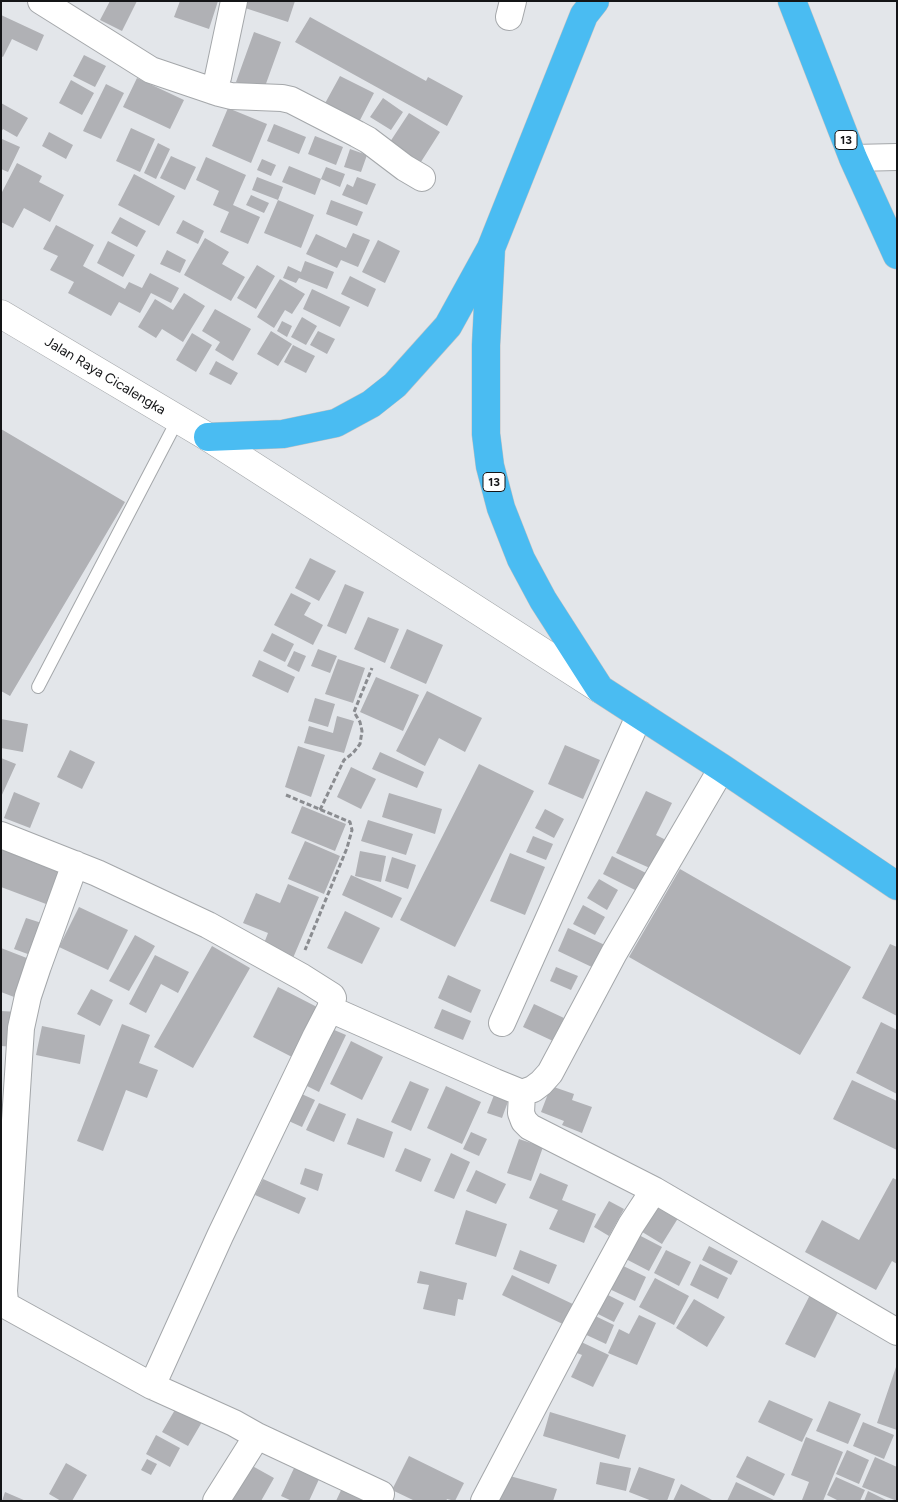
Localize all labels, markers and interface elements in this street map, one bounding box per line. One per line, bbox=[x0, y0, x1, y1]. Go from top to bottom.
road number: 13 bbox=[835, 130, 857, 150]
street label: Jalan Raya Cicalengka bbox=[42, 333, 168, 419]
road number: 13 bbox=[483, 472, 505, 492]

